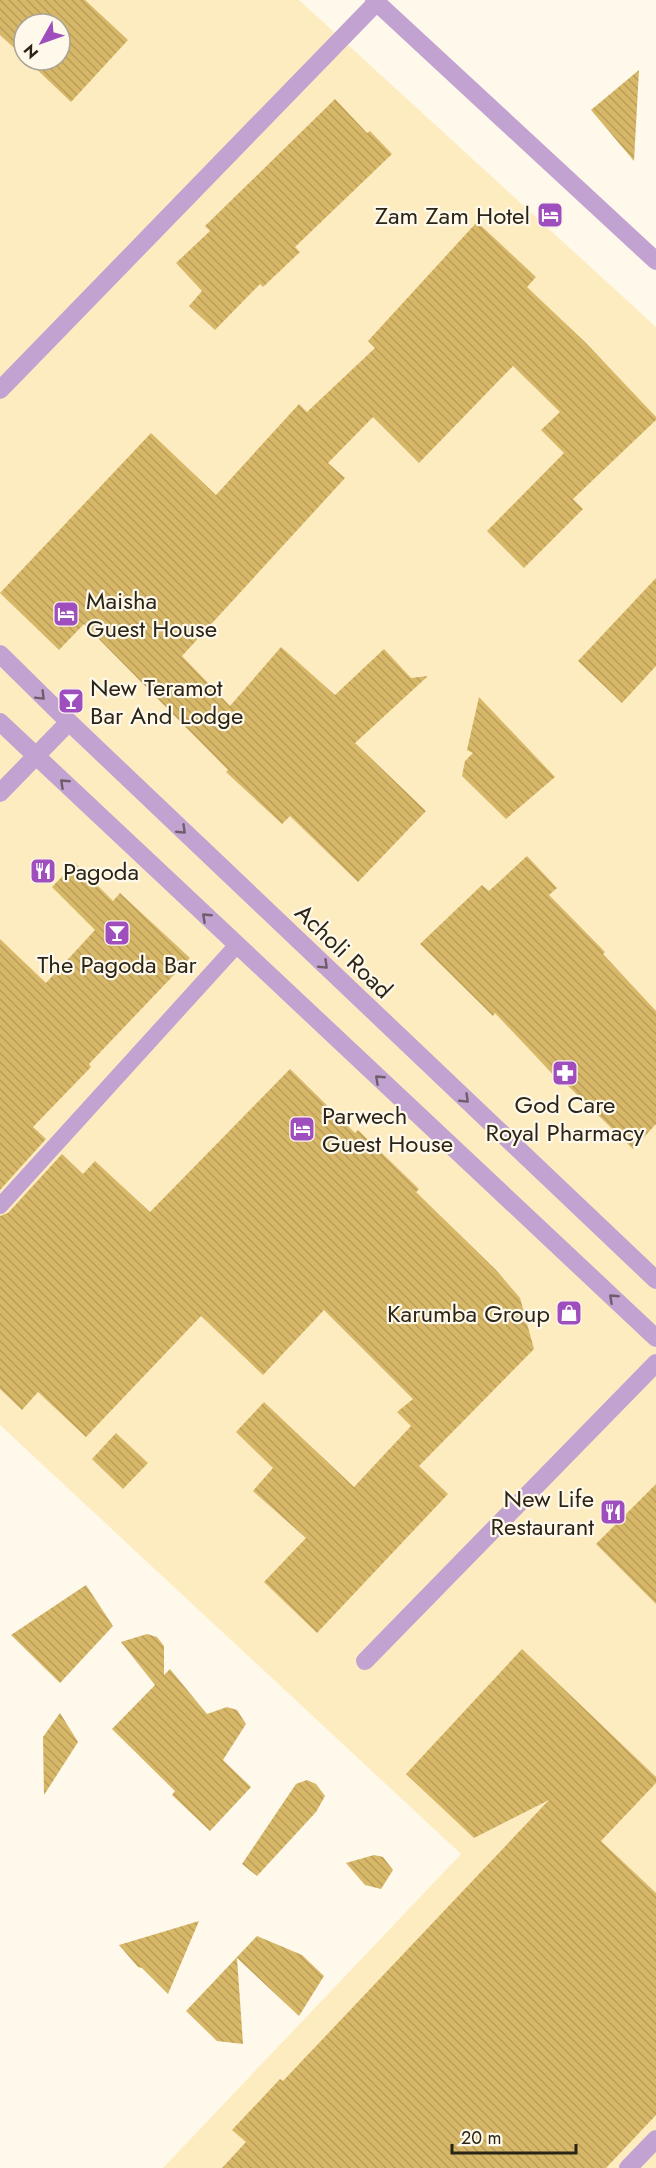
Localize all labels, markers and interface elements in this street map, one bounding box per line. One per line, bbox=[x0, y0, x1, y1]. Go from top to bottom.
north arrow bbox=[12, 12, 72, 72]
text: N bbox=[18, 39, 44, 64]
place label: Zam Zam Hotel bbox=[375, 198, 530, 233]
hotel icon: Zam Zam Hotel bbox=[535, 200, 565, 230]
place label: Maisha Guest House bbox=[86, 583, 217, 646]
hotel icon: Maisha Guest House bbox=[51, 599, 81, 629]
place label: New Teramot Bar And Lodge bbox=[90, 670, 243, 733]
bar icon: New Teramot Bar And Lodge bbox=[56, 686, 86, 716]
one-way arrow bbox=[34, 688, 45, 699]
one-way arrow bbox=[61, 779, 71, 790]
one-way arrow bbox=[175, 823, 186, 834]
place label: Pagoda bbox=[63, 854, 139, 889]
restaurant icon: Pagoda bbox=[28, 856, 58, 886]
street label: Acholi Road bbox=[287, 895, 401, 1007]
one-way arrow bbox=[203, 913, 214, 924]
bar icon: The Pagoda Bar bbox=[102, 918, 132, 948]
place label: The Pagoda Bar bbox=[37, 947, 198, 982]
one-way arrow bbox=[316, 957, 327, 968]
pharmacy icon: God Care Royal Pharmacy bbox=[550, 1058, 580, 1088]
one-way arrow bbox=[376, 1075, 386, 1086]
place label: God Care Royal Pharmacy bbox=[486, 1087, 645, 1150]
one-way arrow bbox=[459, 1092, 469, 1103]
place label: Parwech Guest House bbox=[322, 1098, 453, 1161]
hotel icon: Parwech Guest House bbox=[287, 1114, 317, 1144]
one-way arrow bbox=[610, 1295, 621, 1306]
place label: Karumba Group bbox=[387, 1296, 550, 1331]
shop icon: Karumba Group bbox=[554, 1298, 584, 1328]
place label: New Life Restaurant bbox=[490, 1481, 594, 1544]
restaurant icon: New Life Restaurant bbox=[598, 1497, 628, 1527]
scale bar bbox=[452, 2117, 576, 2155]
text: 20 m bbox=[461, 2125, 501, 2151]

